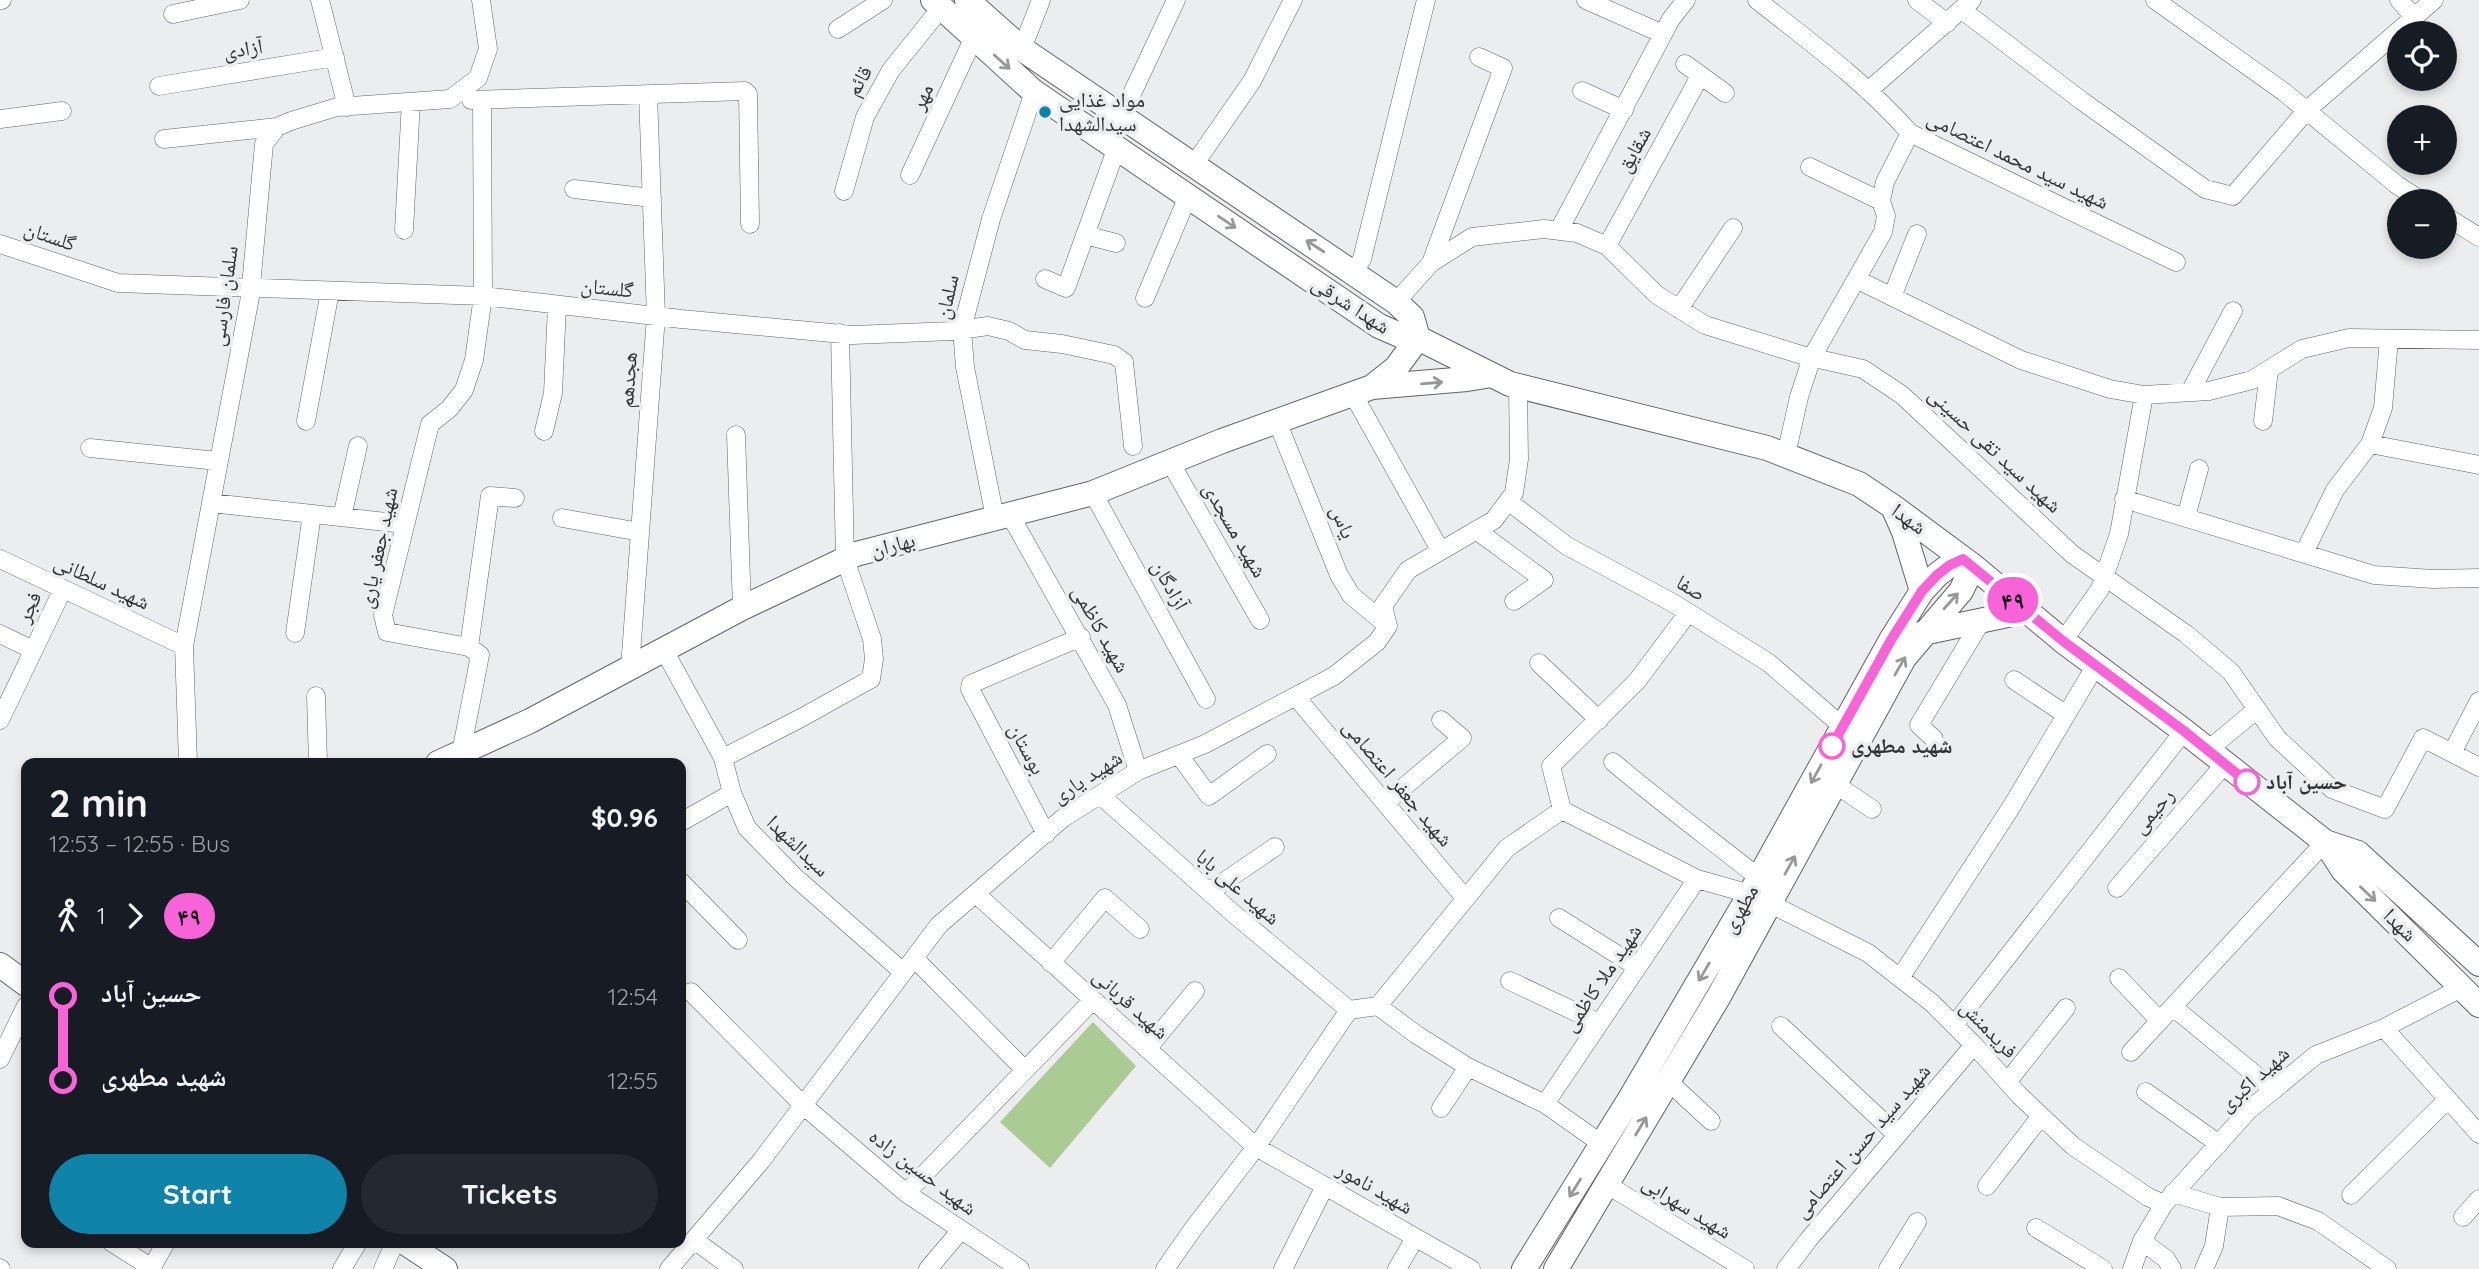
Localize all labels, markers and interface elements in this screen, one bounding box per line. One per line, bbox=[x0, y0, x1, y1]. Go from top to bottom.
map controls bbox=[2387, 21, 2457, 259]
button: locate bbox=[2387, 21, 2457, 91]
street label: آزادی bbox=[221, 32, 265, 64]
one-way arrow bbox=[993, 54, 1010, 71]
street label: قائم bbox=[839, 61, 879, 101]
street label: مهر bbox=[903, 79, 938, 115]
place label: مواد غذایی سیدالشهدا bbox=[1059, 86, 1145, 136]
marker: مواد غذایی سیدالشهدا bbox=[1037, 104, 1053, 120]
street label: شهید سید محمد اعتصامی bbox=[1923, 104, 2114, 215]
button: + bbox=[2387, 105, 2457, 175]
street label: شقایق bbox=[1610, 122, 1657, 177]
button: − bbox=[2387, 189, 2457, 259]
street label: گلستان bbox=[21, 214, 80, 256]
one-way arrow bbox=[1217, 215, 1236, 229]
one-way arrow bbox=[1306, 239, 1325, 254]
street label: سلمان فارسی bbox=[203, 244, 244, 348]
street label: شهدا شرقی bbox=[1307, 269, 1396, 340]
street label: گلستان bbox=[579, 271, 635, 303]
street label: سلمان bbox=[928, 272, 964, 322]
street label: هجدهم bbox=[612, 351, 644, 409]
one-way arrow bbox=[1420, 376, 1443, 389]
street label: شهید سید تقی حسینی bbox=[1923, 381, 2068, 519]
street label: شهید مسجدی bbox=[1198, 477, 1273, 582]
street label: شهید جعفر یاری bbox=[352, 485, 403, 611]
street label: شهدا bbox=[1887, 497, 1932, 540]
street label: یاس bbox=[1325, 501, 1362, 543]
street label: بهاران bbox=[868, 526, 917, 562]
street label: شهید سلطانی bbox=[50, 548, 154, 615]
street label: آزادگان bbox=[1147, 555, 1195, 615]
street label: صفا bbox=[1672, 568, 1711, 606]
line badge: ۴۹ bbox=[1982, 577, 2044, 623]
street label: شهید کاظمی bbox=[1066, 580, 1137, 677]
text: ۴۹ bbox=[2001, 585, 2025, 615]
street label: فجر bbox=[9, 587, 47, 627]
one-way arrow bbox=[1943, 593, 1959, 611]
one-way arrow bbox=[1893, 656, 1907, 676]
street label: شهید جعفر اعتصامی bbox=[1337, 713, 1460, 852]
street label: بوستان bbox=[1004, 718, 1052, 779]
place label: شهید مطهری bbox=[1851, 732, 1952, 758]
marker: شهید مطهری bbox=[1819, 733, 1845, 759]
street label: شهید یاری bbox=[1046, 744, 1127, 808]
one-way arrow bbox=[1809, 763, 1823, 783]
place label: حسین آباد bbox=[2266, 768, 2347, 795]
marker: حسین آباد bbox=[2234, 769, 2260, 795]
text: 2 min bbox=[49, 779, 148, 827]
street label: رحیمی bbox=[2125, 782, 2180, 839]
text: $0.96 bbox=[591, 801, 658, 834]
street label: سیدالشهدا bbox=[762, 809, 836, 882]
text: 12:53 – 12:55 · Bus bbox=[49, 829, 230, 858]
street label: شهید علی بابا bbox=[1191, 843, 1286, 931]
one-way arrow bbox=[1784, 855, 1797, 876]
street label: مطهری bbox=[1715, 879, 1763, 938]
one-way arrow bbox=[2359, 886, 2376, 903]
icon: walk bbox=[49, 897, 87, 935]
icon: forward bbox=[116, 897, 154, 935]
text: 1 bbox=[97, 901, 106, 930]
text: ۴۹ bbox=[178, 901, 201, 931]
street label: شهدا bbox=[2378, 902, 2423, 946]
street label: شهید ملا کاظمی bbox=[1556, 919, 1647, 1037]
one-way arrow bbox=[1697, 961, 1711, 981]
street label: شهید قربانی bbox=[1087, 962, 1175, 1045]
text: حسین آباد bbox=[101, 976, 202, 1009]
text: 12:54 bbox=[608, 982, 658, 1011]
street label: فریدمنش bbox=[1955, 994, 2024, 1064]
street label: شهید اکبری bbox=[2213, 1040, 2294, 1117]
street label: شهید سید حسن اعتصامی bbox=[1787, 1058, 1936, 1224]
text: شهید مطهری bbox=[101, 1060, 227, 1093]
text: 12:55 bbox=[607, 1066, 658, 1095]
one-way arrow bbox=[1634, 1117, 1648, 1137]
street label: شهید حسین زاده bbox=[864, 1122, 983, 1221]
button: Start bbox=[49, 1154, 347, 1234]
button: Tickets bbox=[361, 1154, 658, 1234]
street label: شهید نامور bbox=[1332, 1154, 1418, 1219]
street label: شهید سهرابی bbox=[1637, 1168, 1737, 1245]
one-way arrow bbox=[1567, 1177, 1581, 1197]

